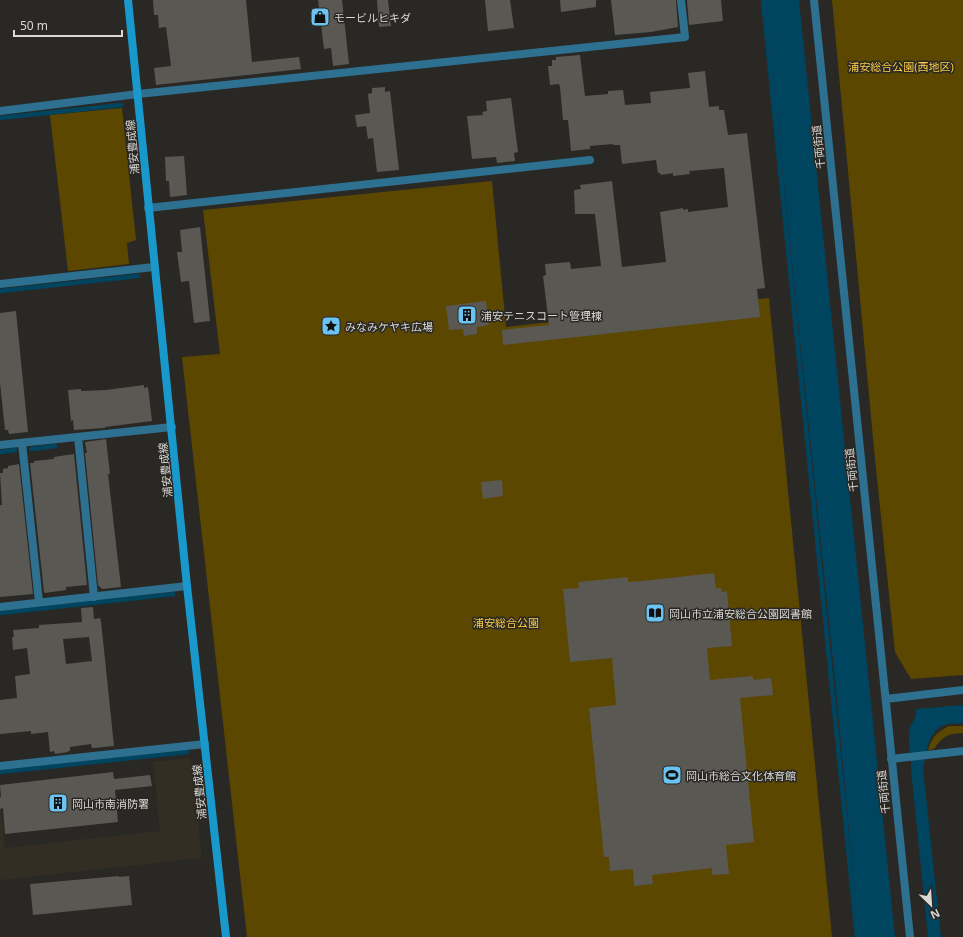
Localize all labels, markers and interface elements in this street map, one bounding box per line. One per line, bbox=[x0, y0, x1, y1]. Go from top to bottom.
shop icon: モービルヒキダ bbox=[309, 6, 331, 28]
place label: モービルヒキダ bbox=[334, 10, 411, 25]
scale bar bbox=[14, 12, 122, 38]
text: 50 m bbox=[20, 17, 48, 34]
park label: 浦安総合公園(西地区) bbox=[848, 59, 954, 74]
street label: 浦安豊成線 bbox=[122, 119, 142, 175]
street label: 千両街道 bbox=[808, 124, 828, 170]
building icon: 浦安テニスコート管理棟 bbox=[456, 304, 478, 326]
place label: 浦安テニスコート管理棟 bbox=[481, 308, 602, 323]
place icon: みなみケヤキ広場 bbox=[320, 315, 342, 337]
place label: みなみケヤキ広場 bbox=[345, 319, 433, 334]
street label: 浦安豊成線 bbox=[155, 442, 175, 498]
street label: 千両街道 bbox=[841, 447, 861, 493]
library icon: 岡山市立浦安総合公園図書館 bbox=[644, 602, 666, 624]
place label: 岡山市立浦安総合公園図書館 bbox=[669, 606, 812, 621]
park label: 浦安総合公園 bbox=[473, 615, 539, 630]
street label: 浦安豊成線 bbox=[189, 764, 209, 820]
sports icon: 岡山市総合文化体育館 bbox=[661, 764, 683, 786]
place label: 岡山市総合文化体育館 bbox=[686, 768, 796, 783]
street label: 千両街道 bbox=[873, 769, 893, 815]
building icon: 岡山市南消防署 bbox=[47, 792, 69, 814]
place label: 岡山市南消防署 bbox=[72, 796, 149, 811]
north arrow bbox=[911, 885, 951, 925]
text: N bbox=[928, 906, 943, 923]

